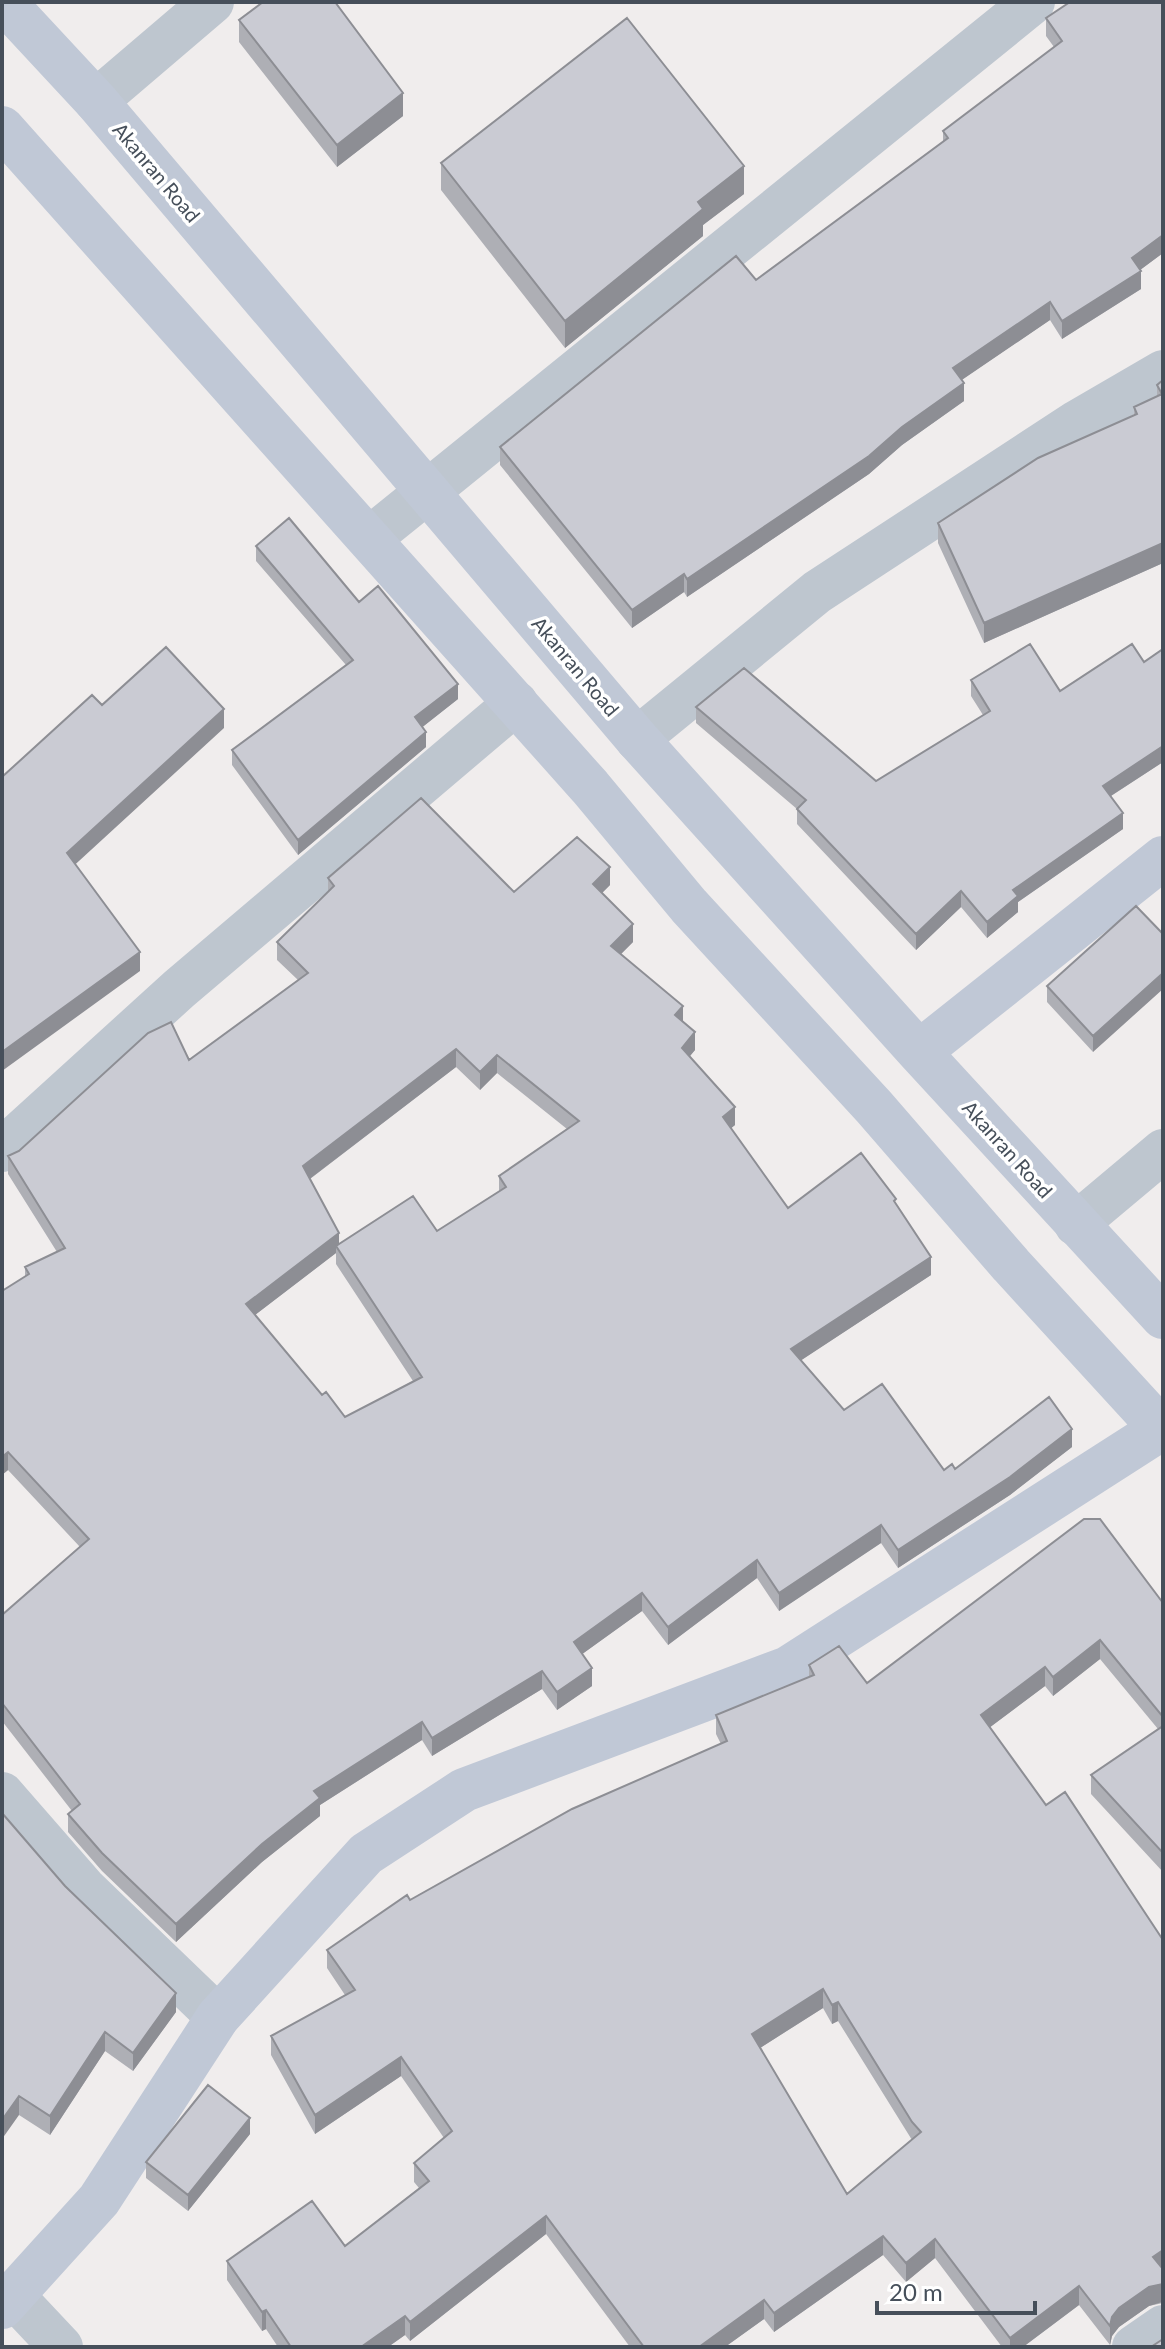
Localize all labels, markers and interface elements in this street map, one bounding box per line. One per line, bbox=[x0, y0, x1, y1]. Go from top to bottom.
street label: Akanran Road bbox=[108, 117, 206, 227]
street label: Akanran Road bbox=[527, 611, 625, 721]
street label: Akanran Road bbox=[958, 1095, 1058, 1203]
scale bar bbox=[877, 2265, 1035, 2315]
text: 20 m bbox=[889, 2277, 943, 2306]

